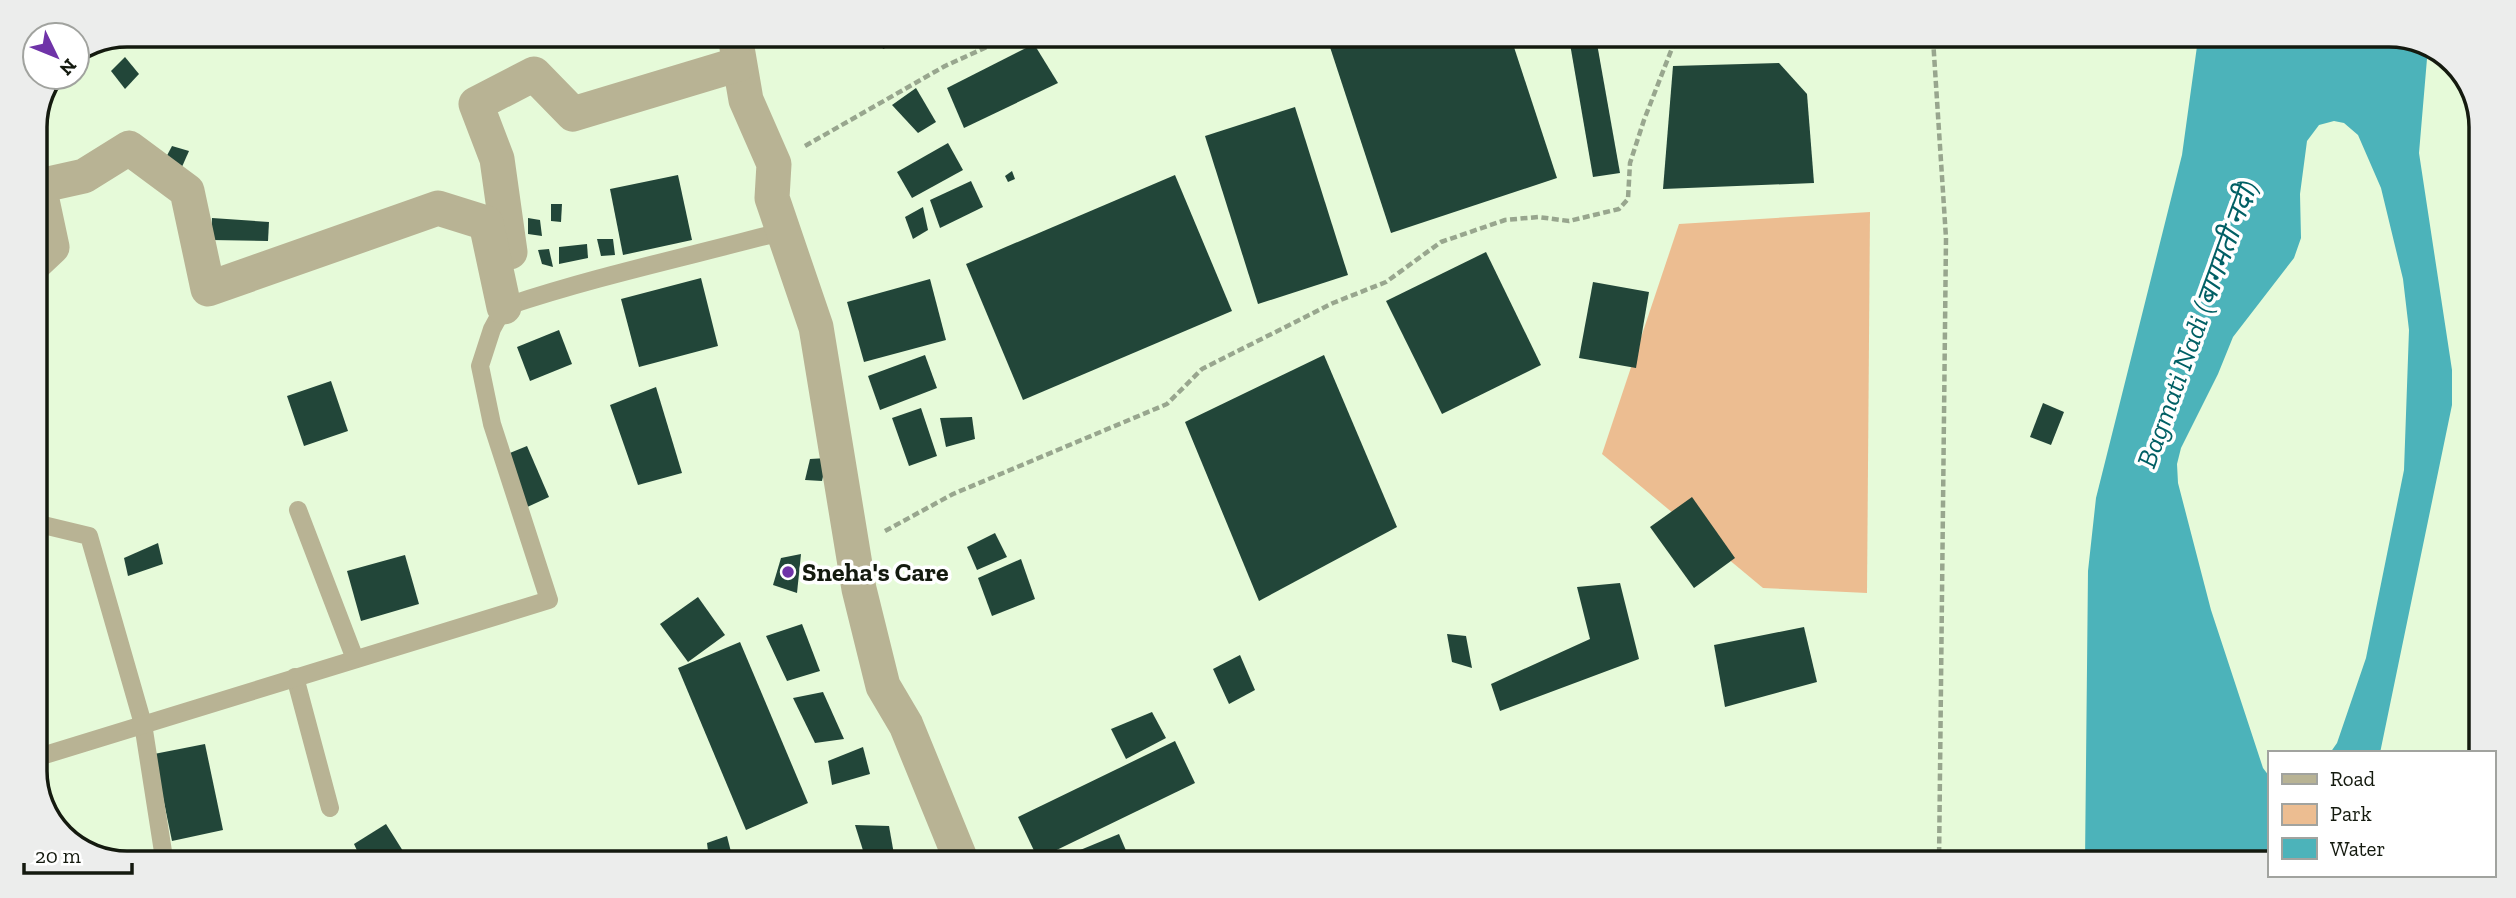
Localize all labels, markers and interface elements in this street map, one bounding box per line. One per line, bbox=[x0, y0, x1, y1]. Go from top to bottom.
north arrow bbox=[21, 21, 91, 91]
text: N bbox=[55, 54, 81, 80]
water label: Bagmati Nadi (बागमती नदी) bbox=[2130, 176, 2264, 472]
place label: Sneha's Care bbox=[802, 556, 949, 588]
marker: Sneha's Care bbox=[780, 564, 796, 580]
legend bbox=[2268, 751, 2495, 877]
text: Road bbox=[2330, 766, 2376, 791]
text: Park bbox=[2330, 801, 2372, 826]
scale bar bbox=[24, 832, 133, 876]
text: Water bbox=[2330, 836, 2385, 861]
text: 20 m bbox=[35, 843, 81, 868]

